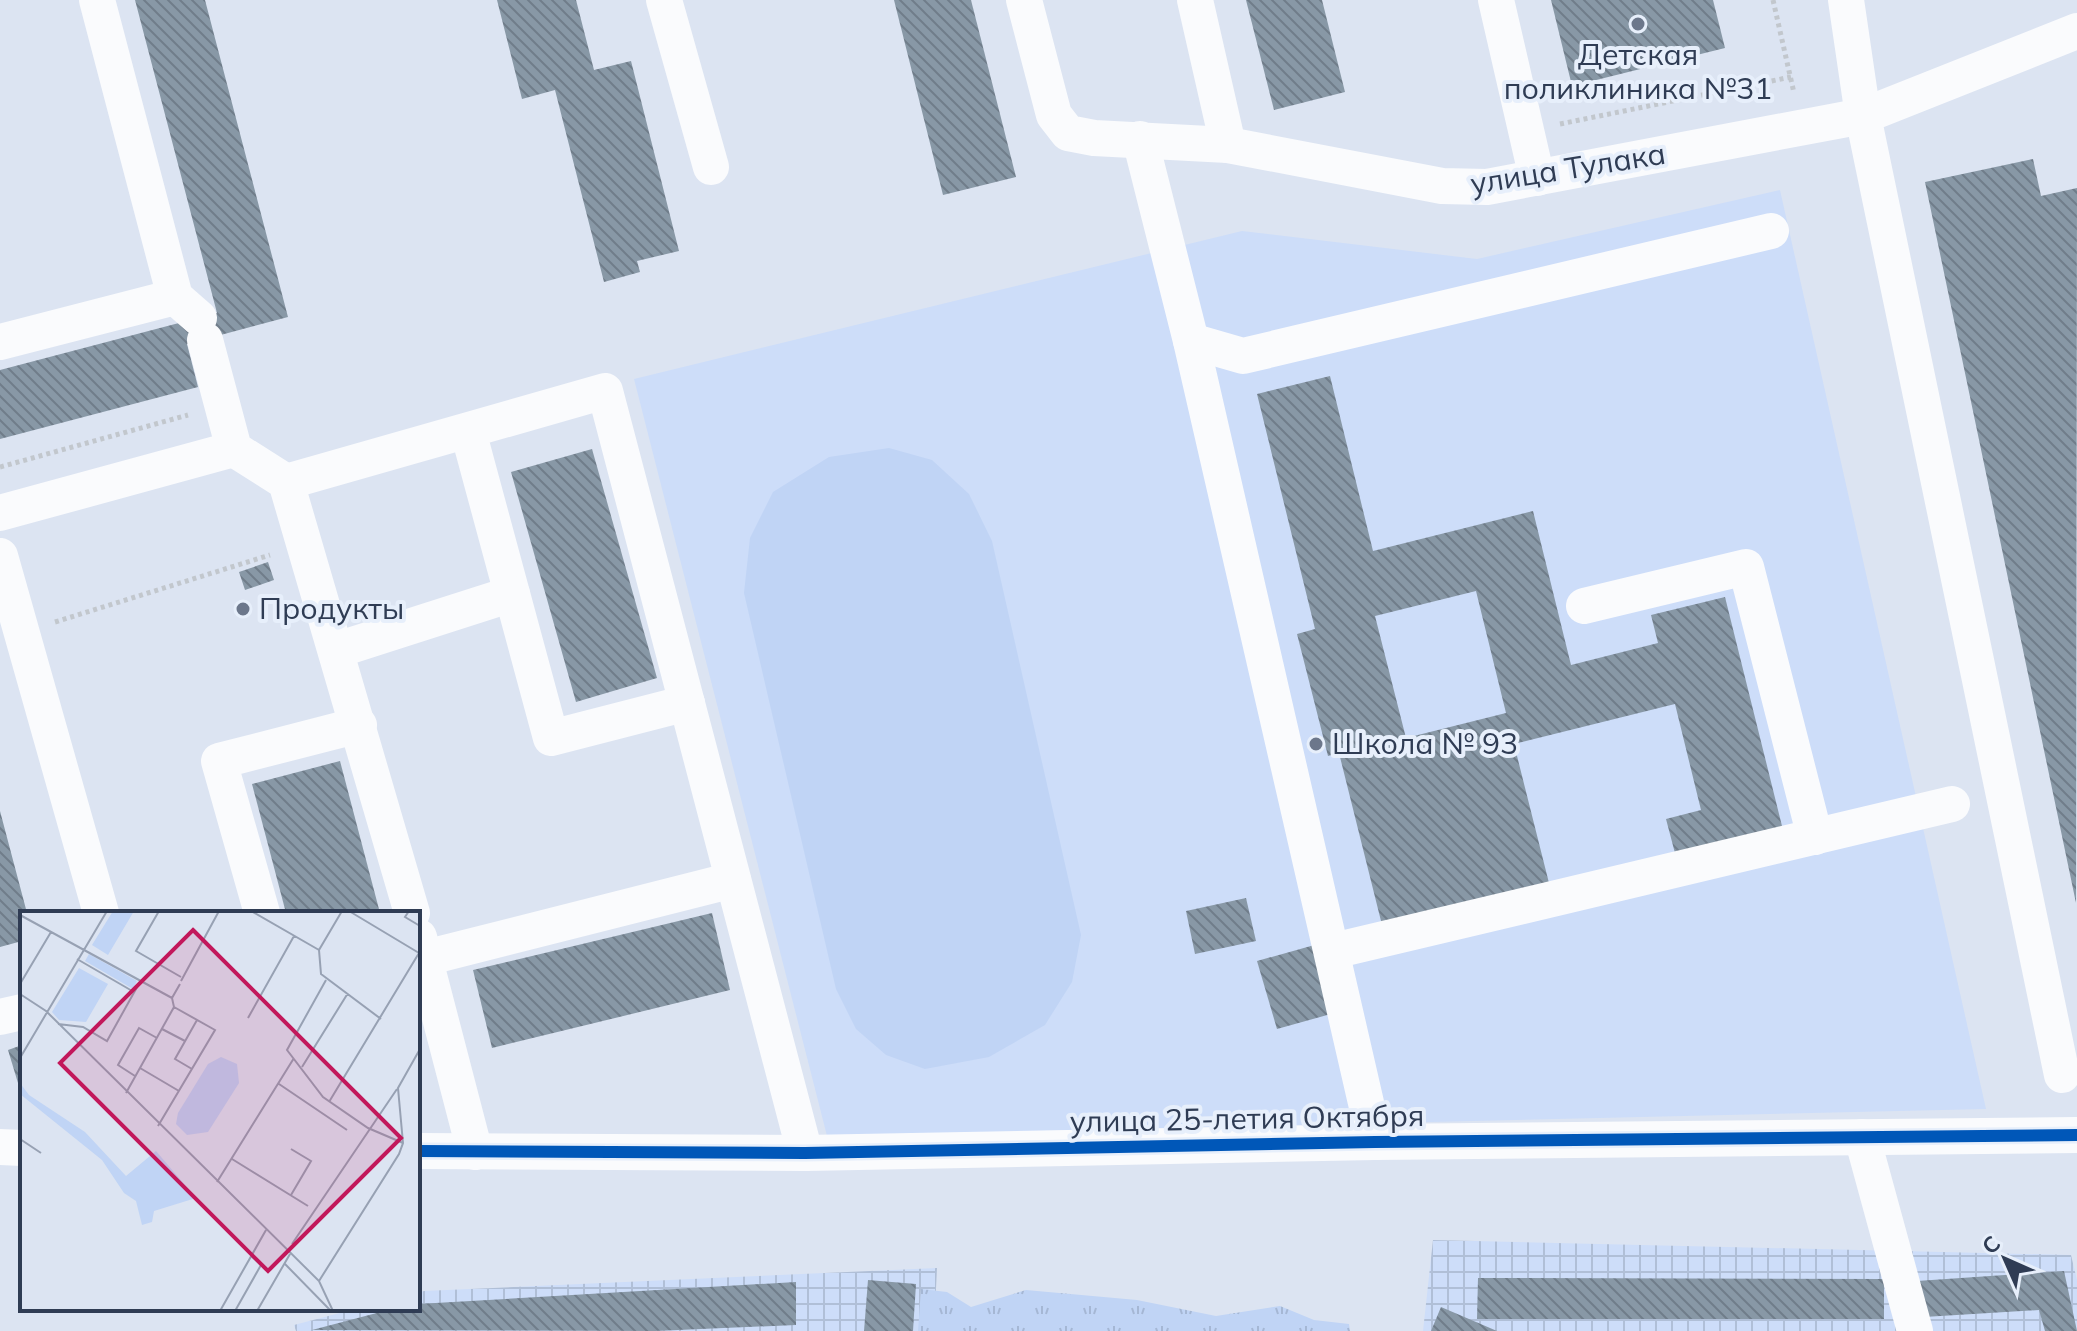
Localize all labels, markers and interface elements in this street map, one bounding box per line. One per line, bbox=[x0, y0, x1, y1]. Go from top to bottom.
marker: Детская поликлиника №31 bbox=[1629, 15, 1647, 33]
place label: Детская поликлиника №31 bbox=[1504, 35, 1772, 107]
street label: улица Тулака bbox=[1468, 134, 1668, 202]
place label: Продукты bbox=[259, 589, 404, 627]
marker: Продукты bbox=[234, 600, 252, 618]
place label: Школа № 93 bbox=[1332, 724, 1518, 762]
marker: Школа № 93 bbox=[1307, 735, 1325, 753]
inset map bbox=[20, 911, 420, 1311]
street label: улица 25-летия Октября bbox=[1069, 1096, 1425, 1140]
north arrow bbox=[1965, 1219, 2045, 1299]
text: С bbox=[1976, 1230, 2006, 1260]

